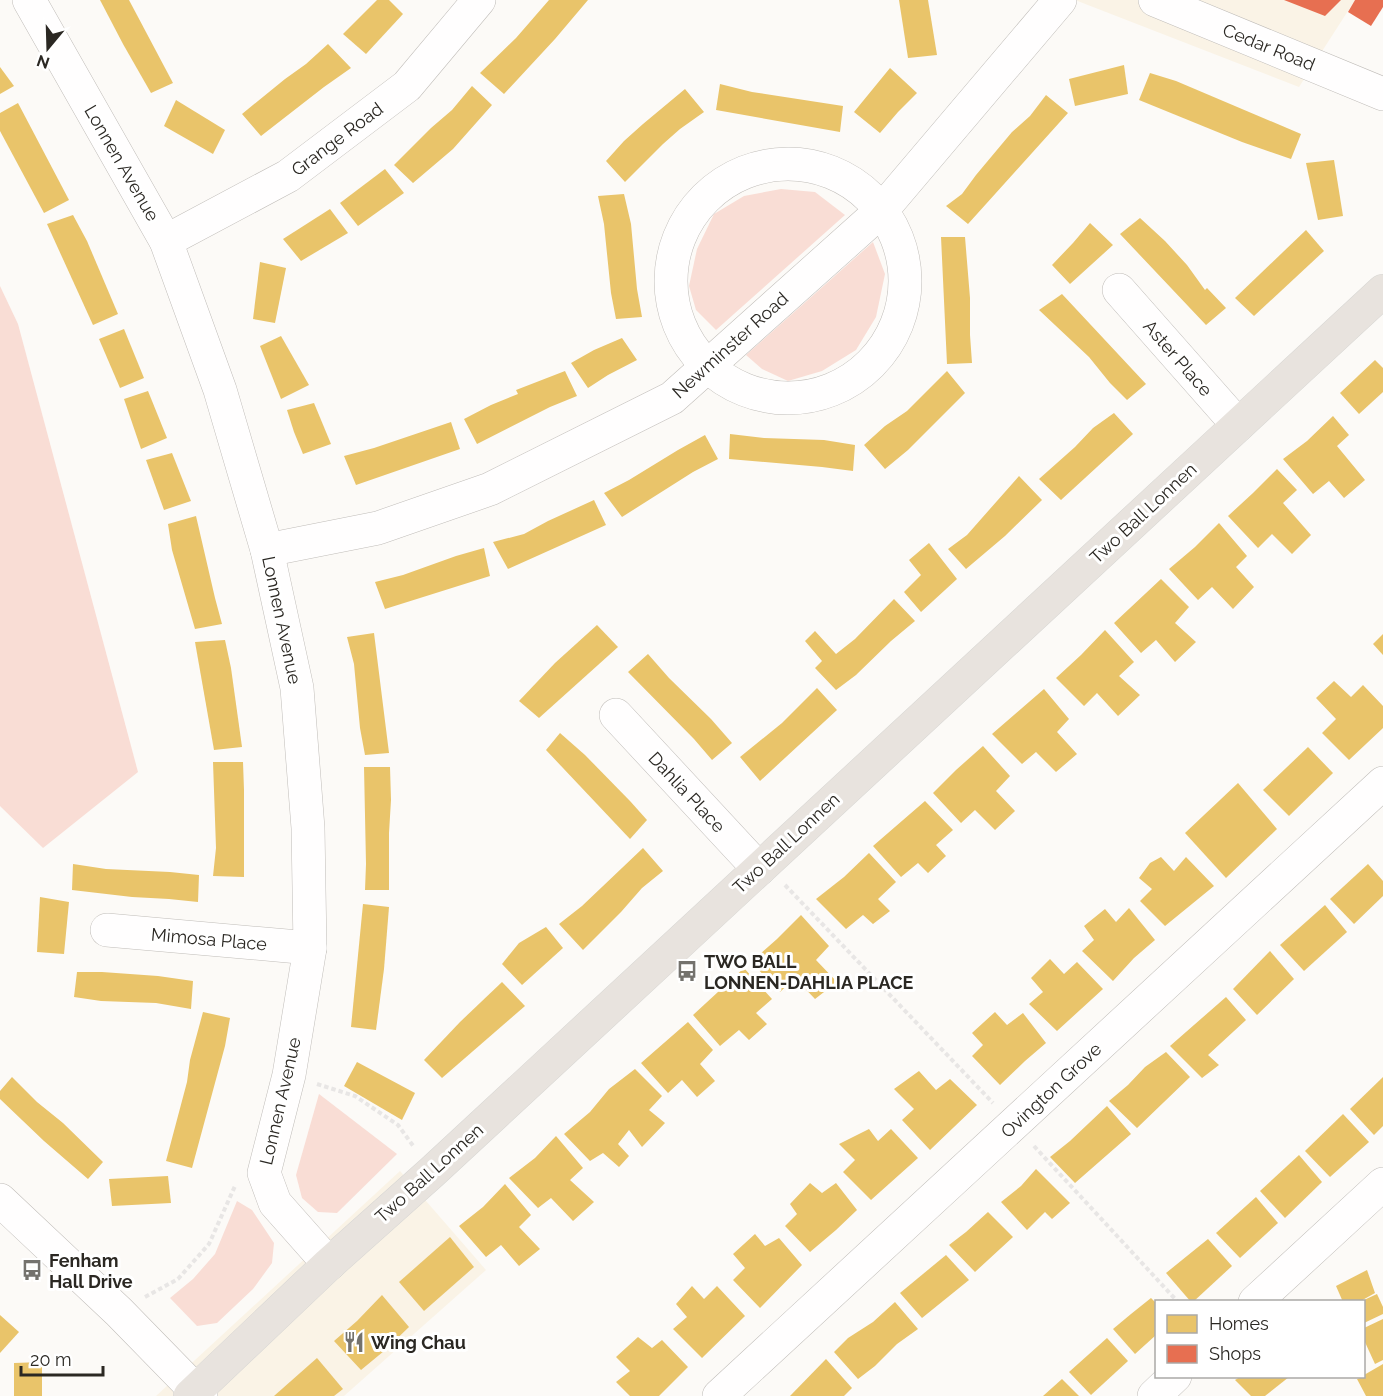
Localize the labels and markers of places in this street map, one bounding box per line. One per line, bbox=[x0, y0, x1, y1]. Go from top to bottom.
place label: TWO BALL LONNEN-DAHLIA PLACE bbox=[704, 951, 913, 993]
bus stop icon: TWO BALL LONNEN-DAHLIA PLACE bbox=[675, 959, 699, 983]
place label: Fenham Hall Drive bbox=[49, 1250, 133, 1292]
bus stop icon: Fenham Hall Drive bbox=[20, 1258, 44, 1282]
restaurant icon: Wing Chau bbox=[342, 1330, 366, 1354]
place label: Wing Chau bbox=[371, 1332, 466, 1353]

